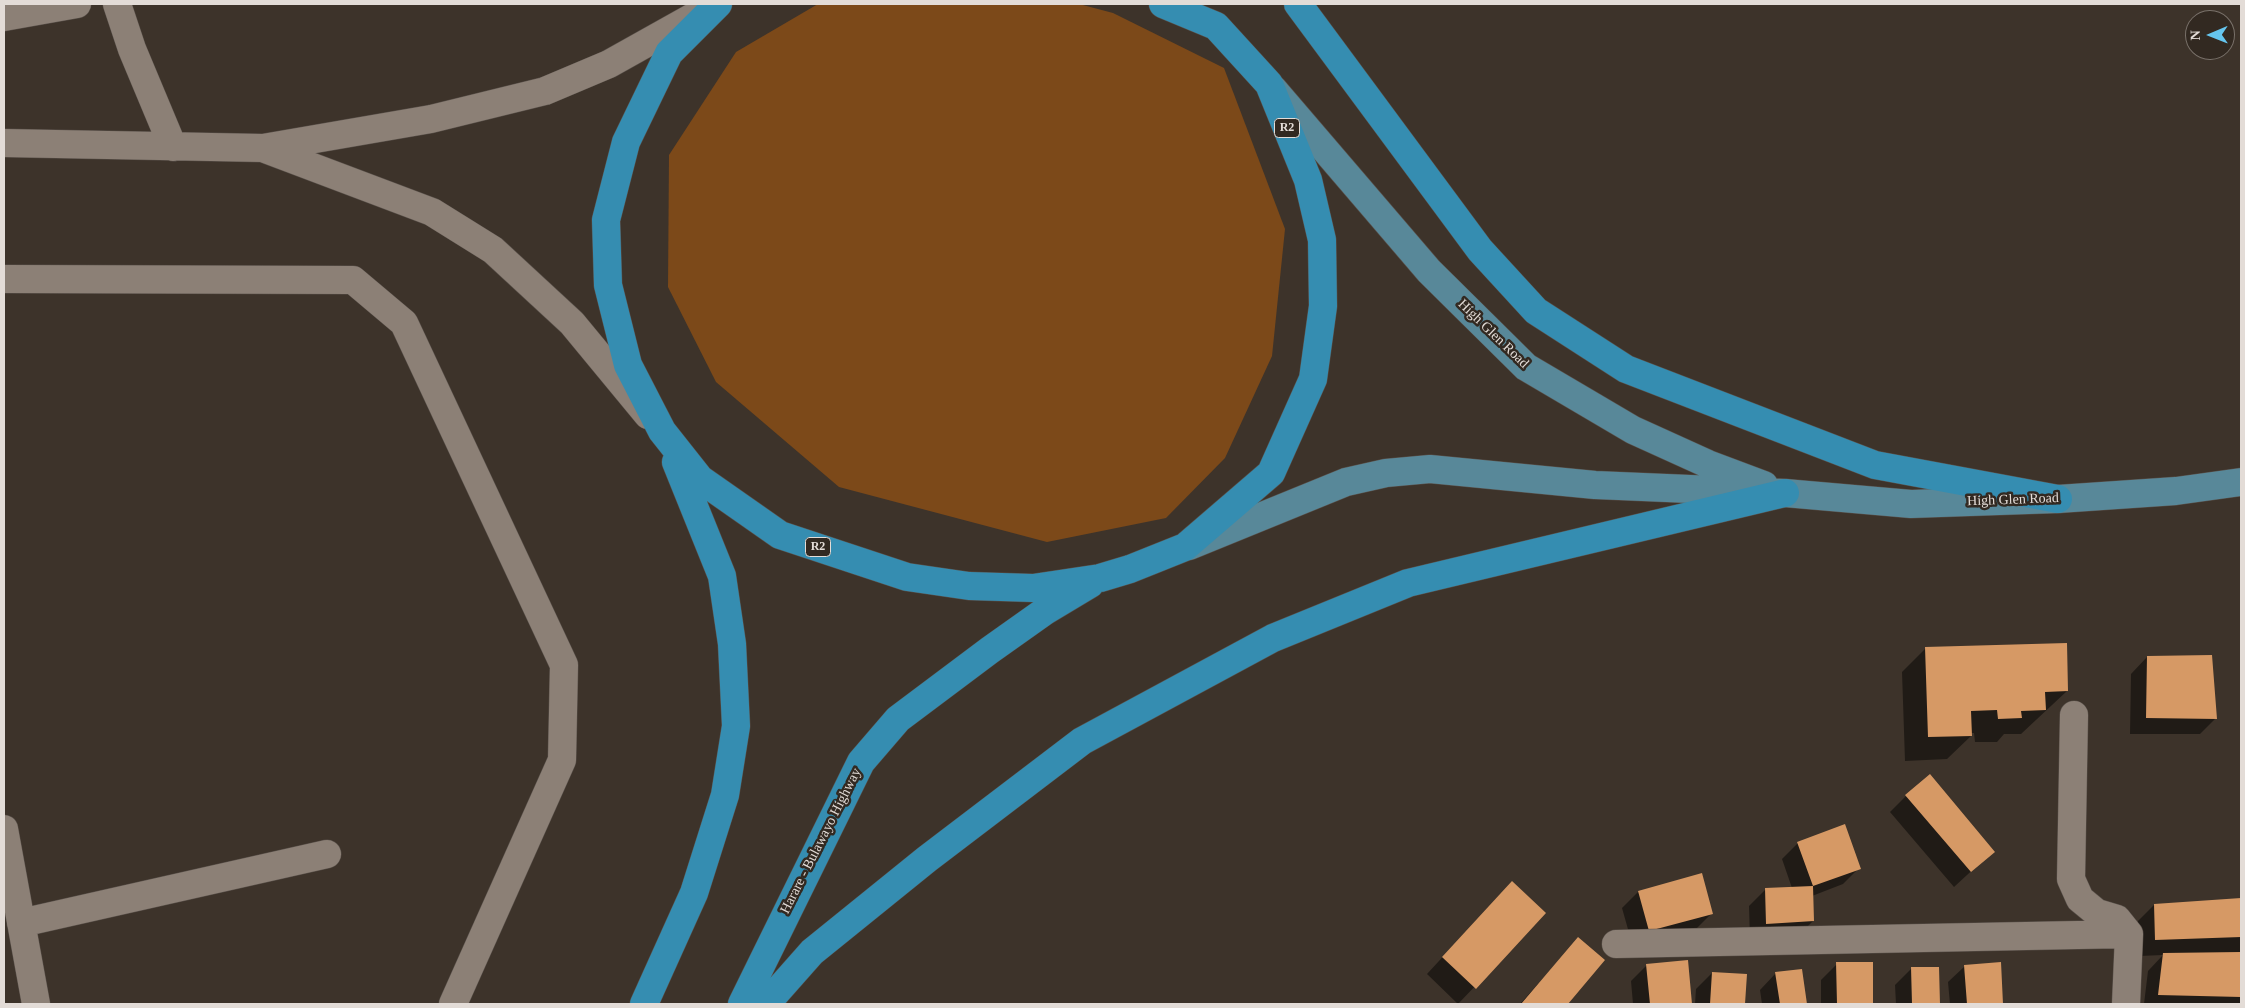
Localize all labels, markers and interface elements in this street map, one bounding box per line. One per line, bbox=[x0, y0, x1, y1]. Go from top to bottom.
north arrow bbox=[2185, 10, 2235, 60]
text: N bbox=[2188, 30, 2203, 40]
road number: R2 bbox=[1274, 119, 1300, 138]
street label: High Glen Road bbox=[1454, 296, 1532, 372]
street label: High Glen Road bbox=[1967, 490, 2059, 510]
road number: R2 bbox=[806, 538, 830, 556]
street label: Harare - Bulawayo Highway bbox=[777, 765, 865, 917]

